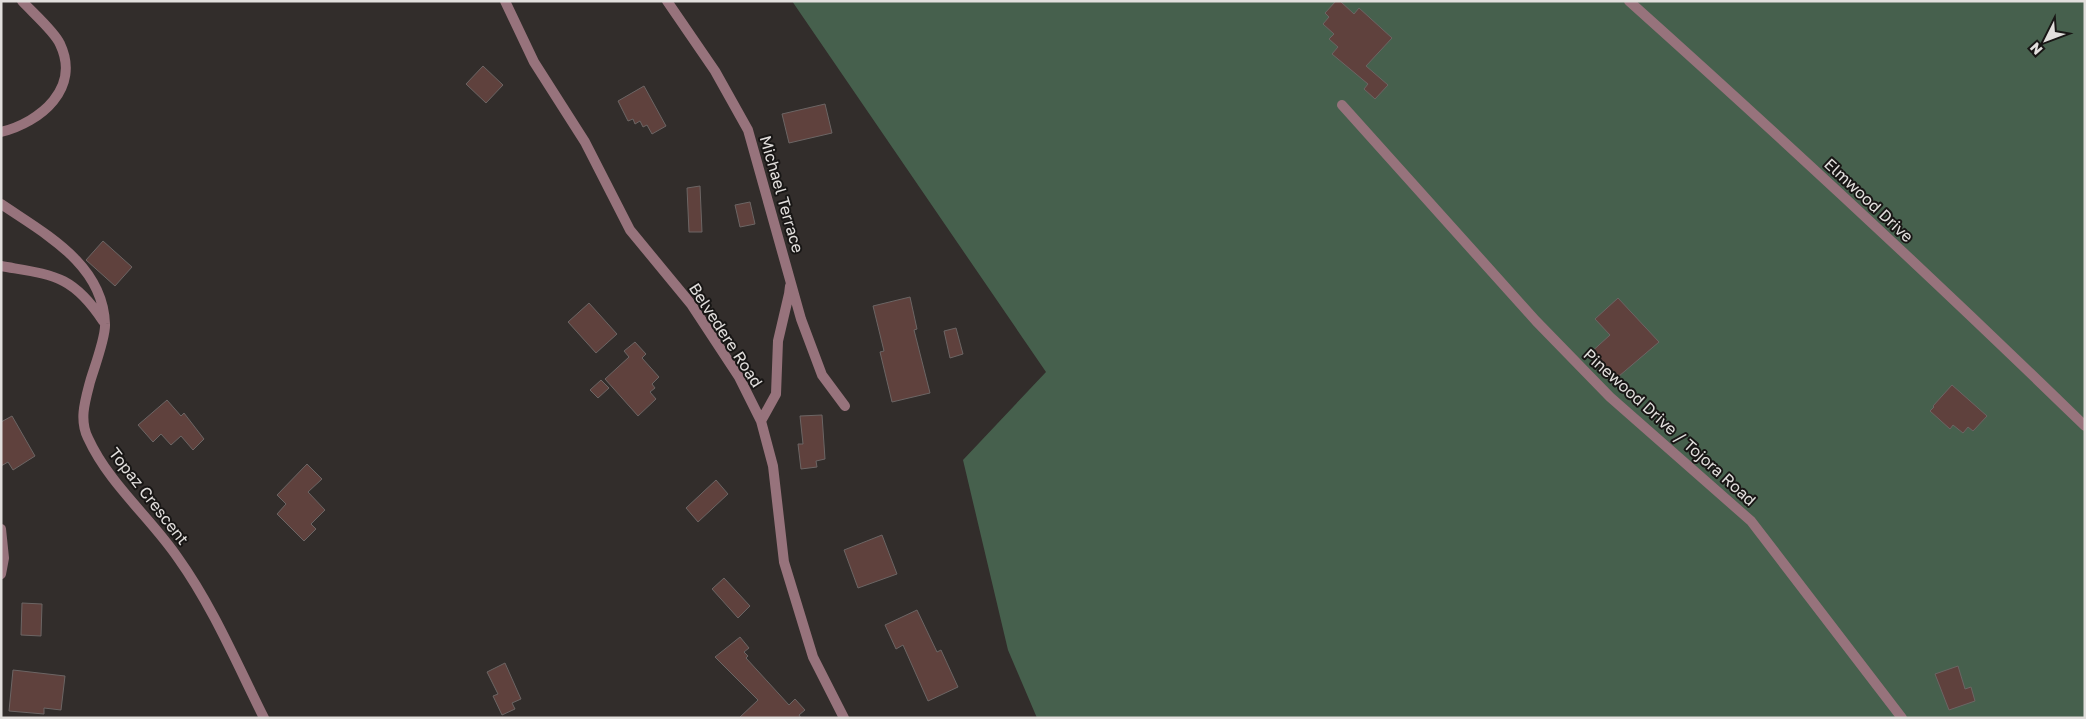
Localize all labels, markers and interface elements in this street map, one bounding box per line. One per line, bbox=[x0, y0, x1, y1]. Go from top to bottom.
north arrow bbox=[2021, 15, 2071, 65]
text: N bbox=[2026, 39, 2046, 59]
street label: Michael Terrace bbox=[756, 133, 808, 255]
street label: Elmwood Drive bbox=[1820, 154, 1918, 246]
street label: Belvedere Road bbox=[685, 279, 767, 391]
street label: Pinewood Drive / Tojora Road bbox=[1580, 344, 1760, 510]
street label: Topaz Crescent bbox=[105, 443, 193, 549]

